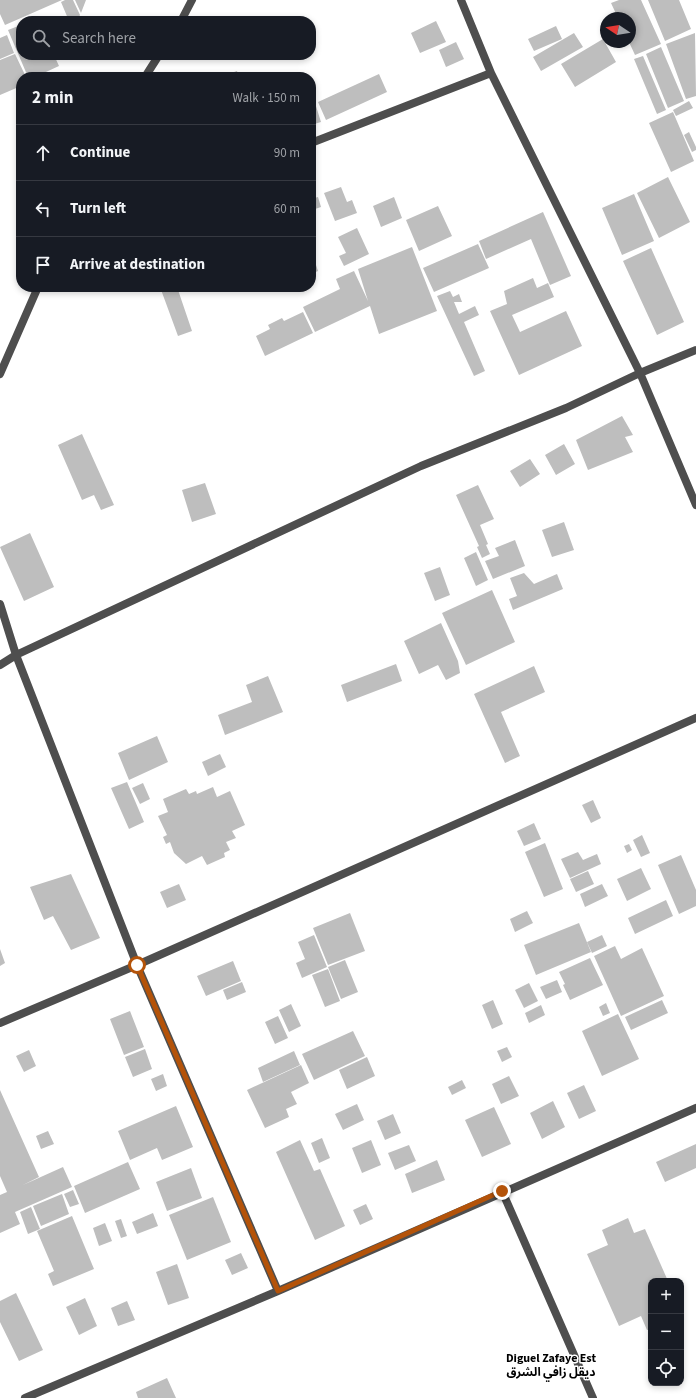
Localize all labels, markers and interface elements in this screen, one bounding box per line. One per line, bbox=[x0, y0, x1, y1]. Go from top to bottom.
north arrow bbox=[600, 12, 636, 48]
search box bbox=[16, 16, 316, 60]
icon: search bbox=[30, 27, 52, 49]
text: Search here bbox=[62, 28, 136, 49]
text: 2 min bbox=[32, 86, 73, 110]
text: Walk · 150 m bbox=[232, 89, 300, 107]
icon: ahead bbox=[32, 142, 54, 164]
text: Continue bbox=[70, 142, 130, 163]
text: 90 m bbox=[274, 144, 300, 162]
icon: left bbox=[32, 198, 54, 220]
text: Turn left bbox=[70, 198, 126, 219]
text: 60 m bbox=[274, 200, 300, 218]
icon: arrive bbox=[32, 254, 54, 276]
text: Arrive at destination bbox=[70, 254, 205, 275]
route start bbox=[128, 956, 146, 974]
route end bbox=[493, 1182, 511, 1200]
map controls bbox=[648, 1278, 684, 1386]
button: + bbox=[648, 1278, 684, 1314]
button: − bbox=[648, 1314, 684, 1350]
district label: Diguel Zafaye Est ديقل زافي الشرق bbox=[506, 1350, 596, 1382]
button: locate bbox=[648, 1350, 684, 1386]

